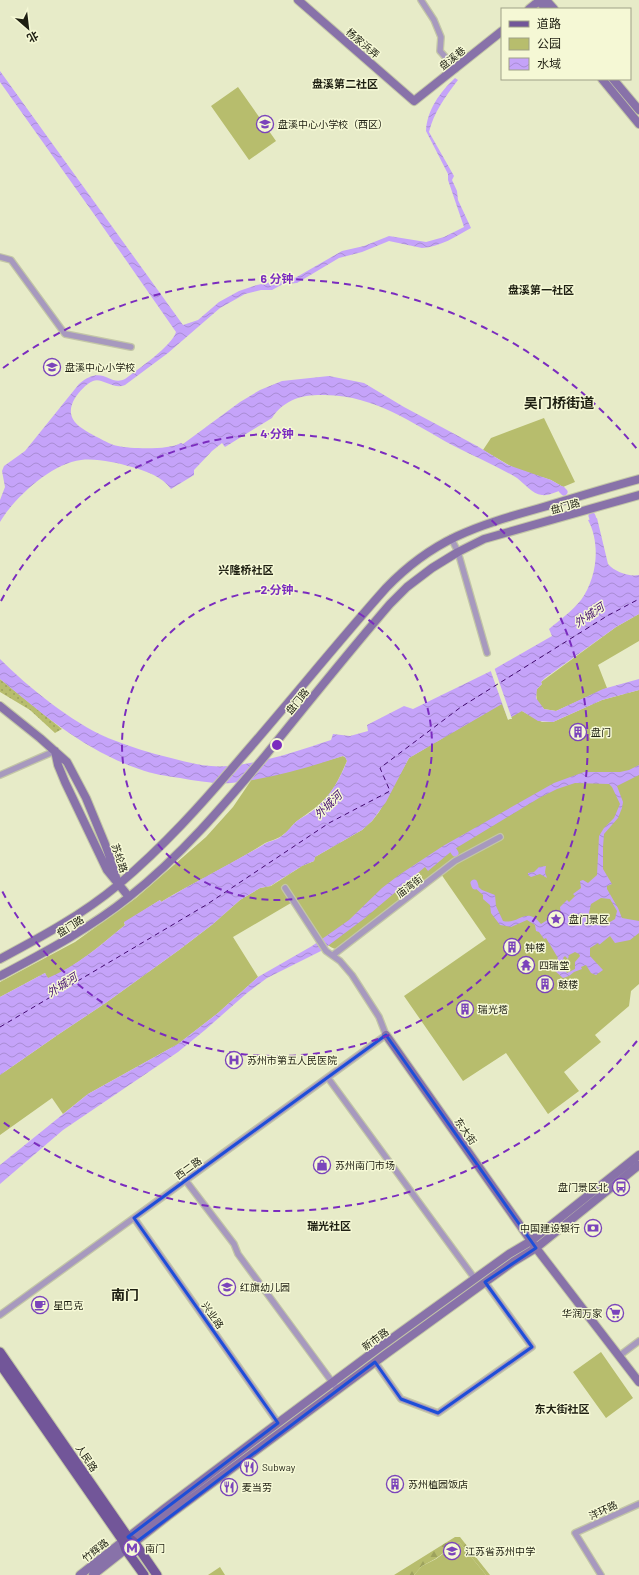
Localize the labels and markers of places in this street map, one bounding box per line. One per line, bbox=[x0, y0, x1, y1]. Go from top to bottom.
school or university icon: 盘溪中心小学校（西区） bbox=[255, 114, 275, 134]
place label: 盘溪中心小学校（西区） bbox=[278, 118, 388, 130]
school or university icon: 盘溪中心小学校 bbox=[42, 357, 62, 377]
place label: 盘溪中心小学校 bbox=[65, 361, 135, 373]
building icon: 盘门 bbox=[568, 722, 588, 742]
place label: 盘门 bbox=[591, 726, 611, 738]
centre of rings bbox=[270, 738, 284, 752]
place icon: 盘门景区 bbox=[546, 909, 566, 929]
place label: 盘门景区 bbox=[569, 913, 609, 925]
building icon: 钟楼 bbox=[502, 937, 522, 957]
place label: 钟楼 bbox=[525, 941, 545, 953]
temple icon: 四瑞堂 bbox=[516, 955, 536, 975]
place label: 四瑞堂 bbox=[539, 959, 569, 971]
building icon: 鼓楼 bbox=[535, 974, 555, 994]
place label: 鼓楼 bbox=[558, 978, 578, 990]
building icon: 瑞光塔 bbox=[455, 999, 475, 1019]
place label: 瑞光塔 bbox=[478, 1003, 508, 1015]
hospital icon: 苏州市第五人民医院 bbox=[224, 1050, 244, 1070]
place label: 苏州市第五人民医院 bbox=[247, 1054, 337, 1066]
shop icon: 苏州南门市场 bbox=[312, 1155, 332, 1175]
place label: 苏州南门市场 bbox=[335, 1159, 395, 1171]
bus stop icon: 盘门景区北 bbox=[611, 1177, 631, 1197]
place label: 盘门景区北 bbox=[558, 1181, 608, 1193]
bank icon: 中国建设银行 bbox=[583, 1218, 603, 1238]
place label: 中国建设银行 bbox=[520, 1222, 580, 1234]
school or university icon: 红旗幼儿园 bbox=[217, 1277, 237, 1297]
place label: 红旗幼儿园 bbox=[240, 1281, 290, 1293]
cafe icon: 星巴克 bbox=[30, 1295, 50, 1315]
place label: 星巴克 bbox=[53, 1299, 83, 1311]
supermarket icon: 华润万家 bbox=[605, 1303, 625, 1323]
place label: 华润万家 bbox=[562, 1307, 603, 1319]
restaurant icon: Subway bbox=[239, 1457, 259, 1477]
place label: Subway bbox=[262, 1461, 296, 1473]
building icon: 苏州植园饭店 bbox=[385, 1474, 405, 1494]
restaurant icon: 麦当劳 bbox=[219, 1477, 239, 1497]
place label: 苏州植园饭店 bbox=[408, 1478, 468, 1490]
place label: 麦当劳 bbox=[242, 1481, 272, 1493]
metro station icon: 南门 bbox=[122, 1538, 142, 1558]
school or university icon: 江苏省苏州中学 bbox=[442, 1541, 462, 1561]
place label: 南门 bbox=[145, 1542, 165, 1554]
place label: 江苏省苏州中学 bbox=[465, 1545, 535, 1557]

